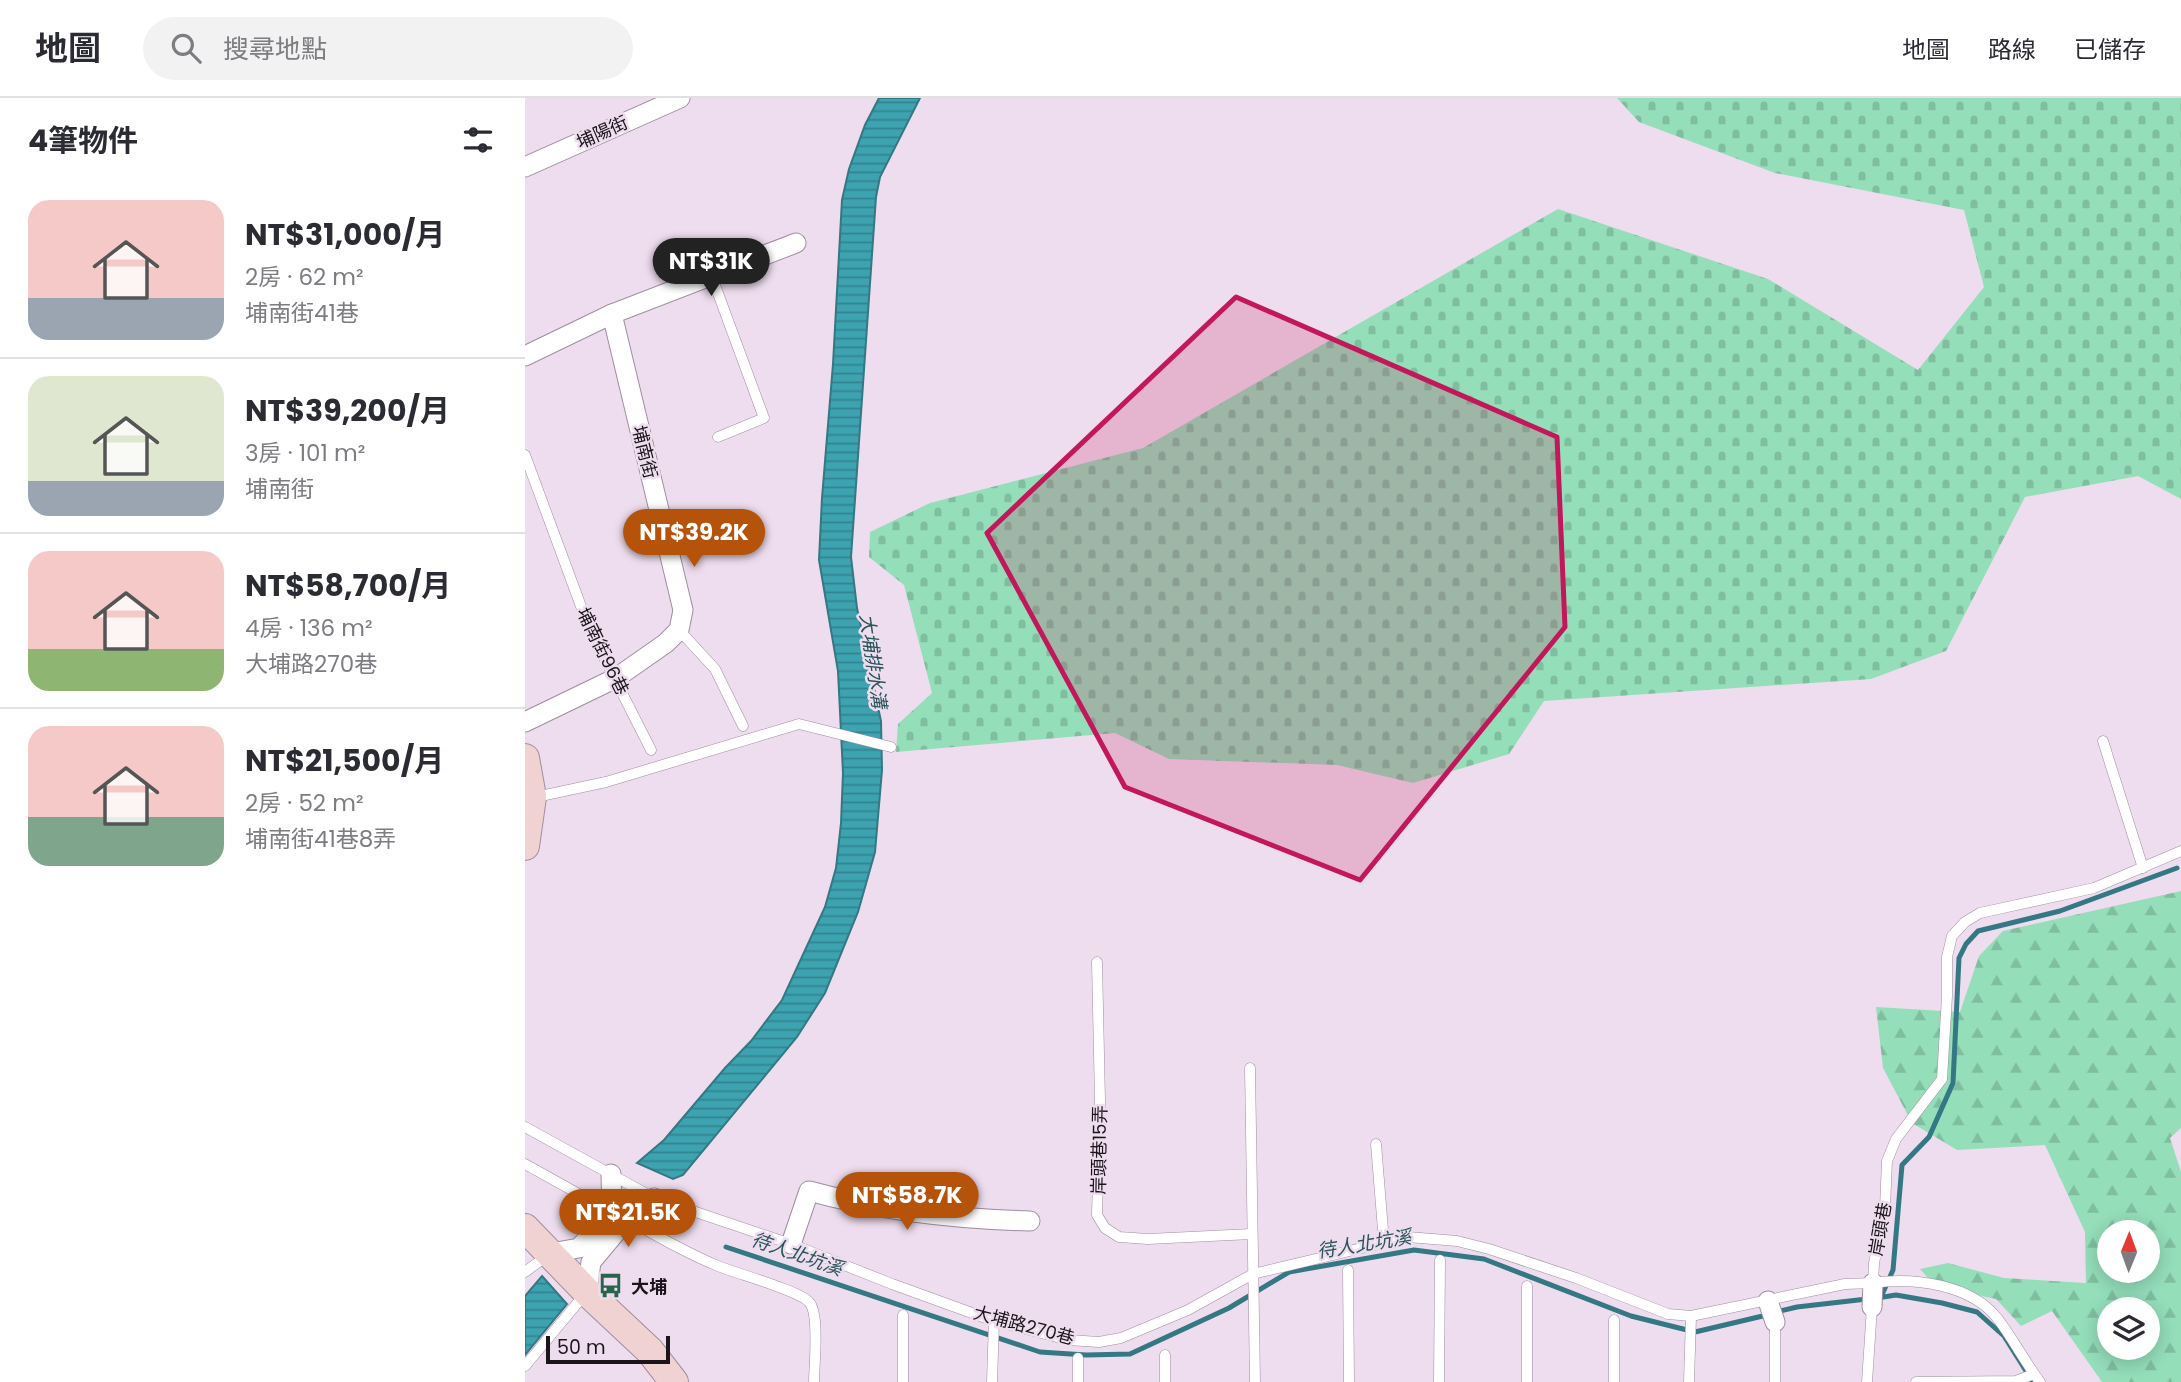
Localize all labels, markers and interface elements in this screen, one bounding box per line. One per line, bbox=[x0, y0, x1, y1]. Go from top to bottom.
search box bbox=[143, 17, 633, 80]
text: 地圖 bbox=[35, 25, 101, 72]
icon: search bbox=[167, 29, 205, 67]
text: 搜尋地點 bbox=[223, 31, 327, 67]
text: 地圖 bbox=[1902, 33, 1950, 66]
text: 路線 bbox=[1988, 33, 2036, 66]
text: 已儲存 bbox=[2074, 33, 2146, 66]
street label: 埔陽街 bbox=[572, 110, 632, 154]
text: 4筆物件 bbox=[28, 119, 138, 162]
icon: filters bbox=[459, 121, 497, 159]
text: NT$31,000/月 bbox=[245, 213, 445, 256]
icon: home bbox=[84, 228, 168, 312]
pin: NT$31K bbox=[654, 238, 768, 298]
text: NT$31K bbox=[669, 245, 753, 277]
text: 2房 · 62 m² bbox=[245, 261, 364, 293]
text: 埔南街41巷 bbox=[245, 297, 359, 329]
text: NT$39,200/月 bbox=[245, 389, 450, 432]
icon: home bbox=[84, 404, 168, 488]
street label: 埔南街 bbox=[626, 423, 664, 481]
text: 3房 · 101 m² bbox=[245, 437, 365, 469]
text: 埔南街 bbox=[245, 473, 314, 505]
pin: NT$39.2K bbox=[622, 510, 766, 569]
text: NT$39.2K bbox=[639, 516, 749, 548]
text: NT$58,700/月 bbox=[245, 564, 451, 607]
icon: home bbox=[84, 579, 168, 663]
street label: 埔南街96巷 bbox=[571, 603, 635, 699]
text: 4房 · 136 m² bbox=[245, 612, 373, 644]
water label: 大埔排水溝 bbox=[853, 612, 893, 713]
text: 大埔路270巷 bbox=[245, 648, 377, 680]
text: NT$21,500/月 bbox=[245, 739, 444, 782]
icon: home bbox=[84, 754, 168, 838]
text: 2房 · 52 m² bbox=[245, 787, 363, 819]
text: 埔南街41巷8弄 bbox=[245, 823, 396, 855]
street label: 岸頭巷15弄 bbox=[1086, 1105, 1112, 1195]
pin: NT$58.7K bbox=[835, 1172, 979, 1232]
text: NT$58.7K bbox=[852, 1179, 962, 1211]
pin: NT$21.5K bbox=[556, 1190, 700, 1249]
text: NT$21.5K bbox=[575, 1196, 681, 1228]
street label: 岸頭巷 bbox=[1863, 1200, 1897, 1258]
north arrow bbox=[2097, 1220, 2159, 1283]
map controls bbox=[2097, 1220, 2160, 1360]
water label: 待人北坑溪 bbox=[1315, 1223, 1416, 1265]
water label: 待人北坑溪 bbox=[748, 1226, 849, 1283]
bus stop icon: 大埔 bbox=[597, 1272, 625, 1300]
place label: 大埔 bbox=[631, 1274, 667, 1299]
button: layers bbox=[2097, 1297, 2160, 1360]
street label: 大埔路270巷 bbox=[971, 1300, 1077, 1350]
scale bar bbox=[546, 1333, 670, 1365]
text: 50 m bbox=[557, 1334, 606, 1361]

